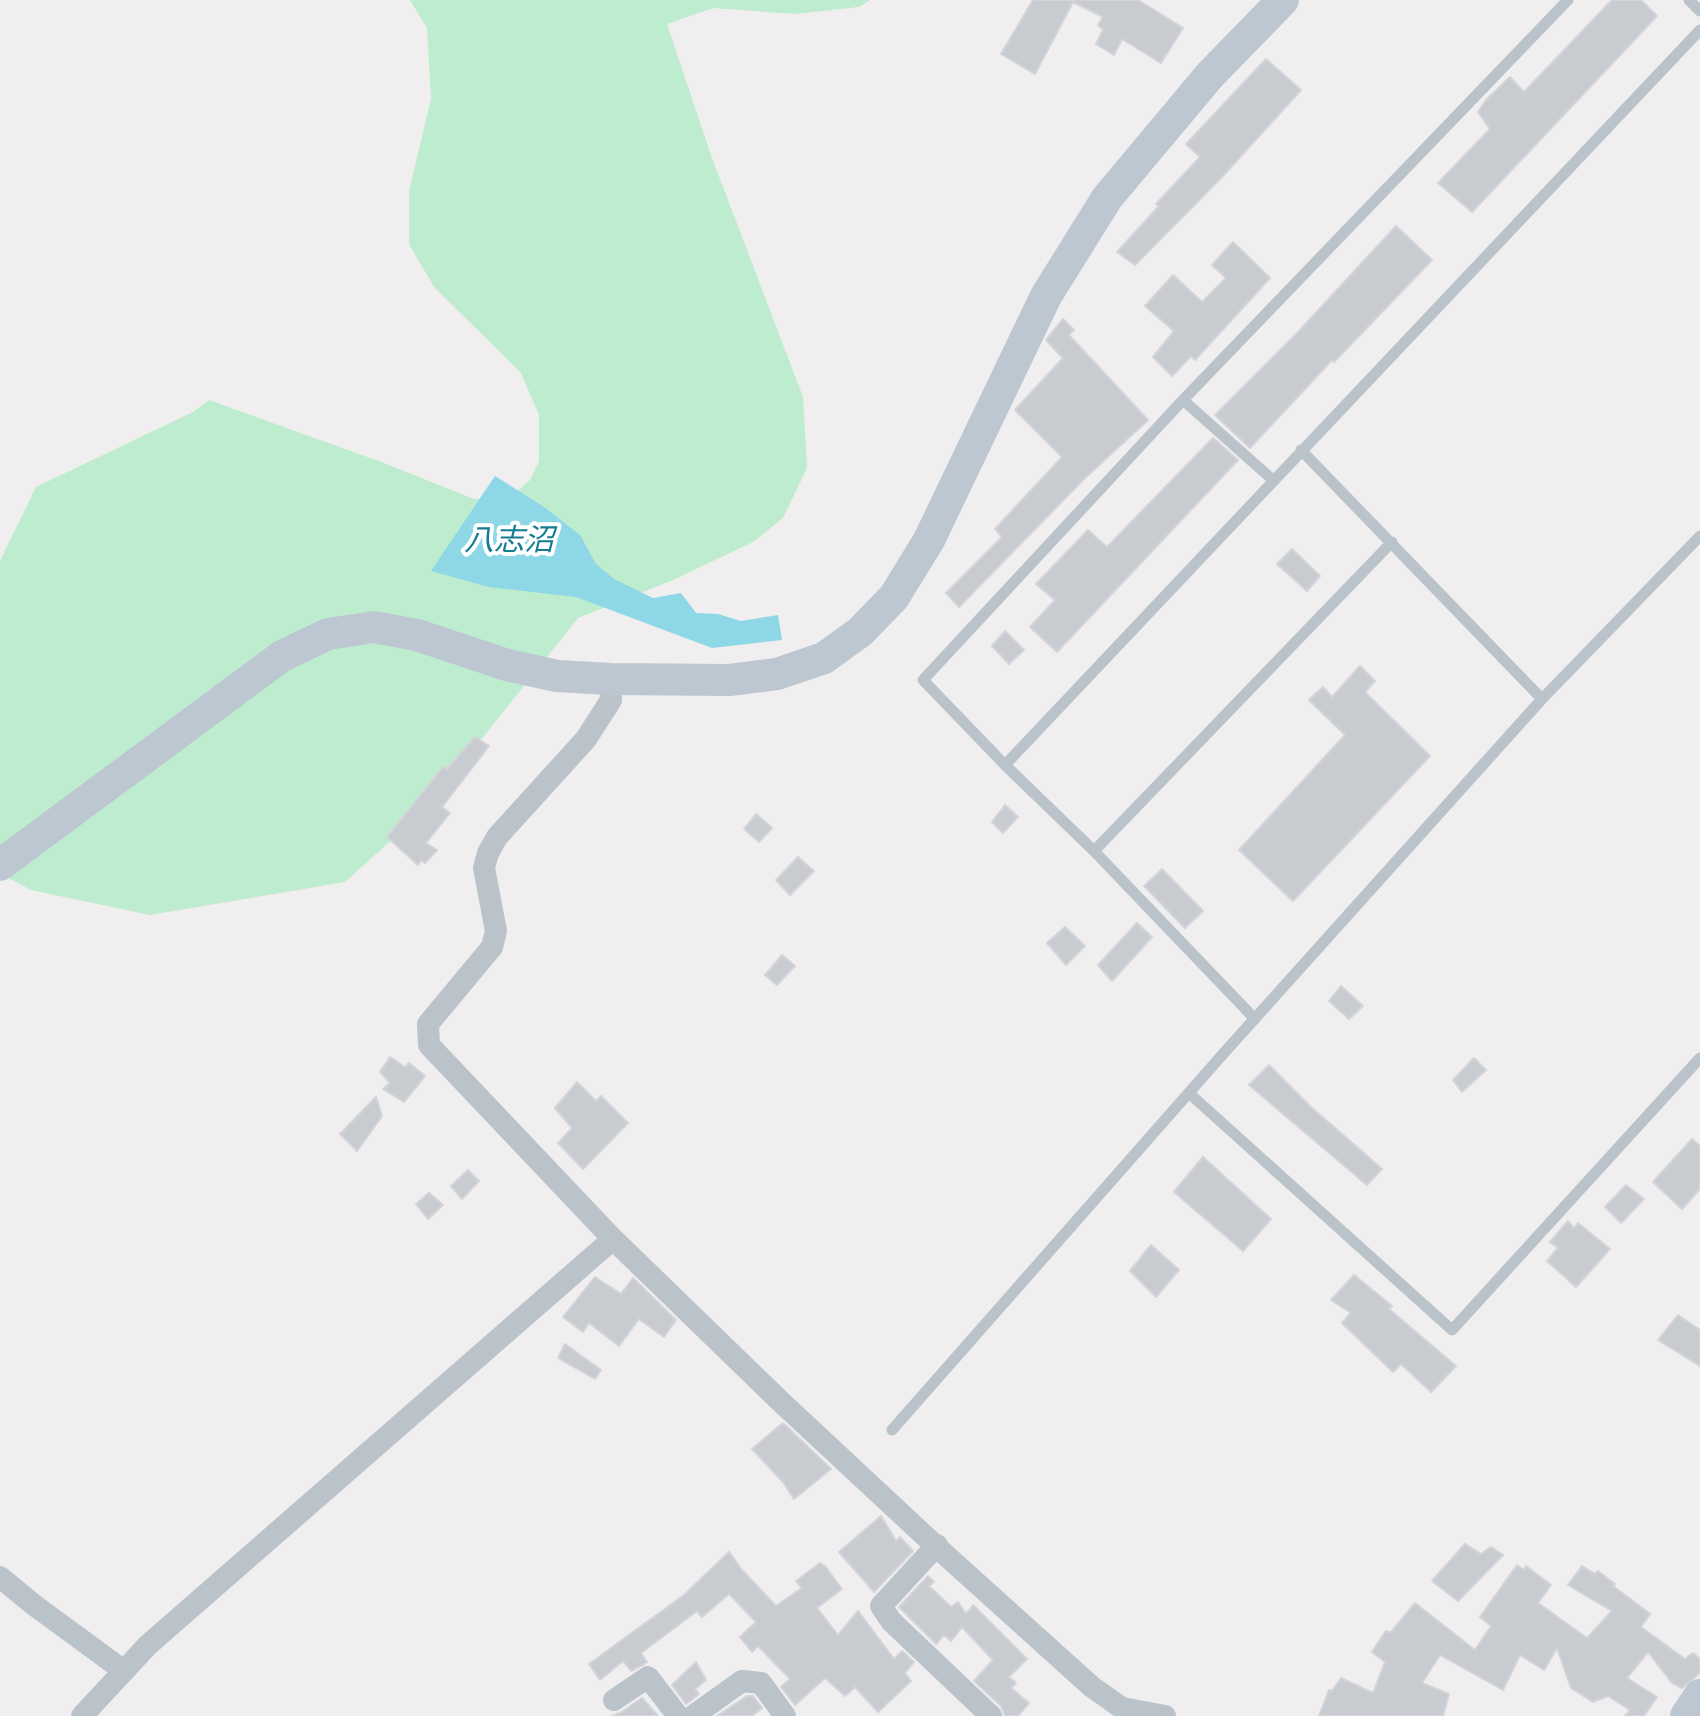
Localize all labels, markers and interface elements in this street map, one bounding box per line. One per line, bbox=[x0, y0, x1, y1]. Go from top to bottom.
water label: 八志沼 bbox=[464, 523, 554, 559]

